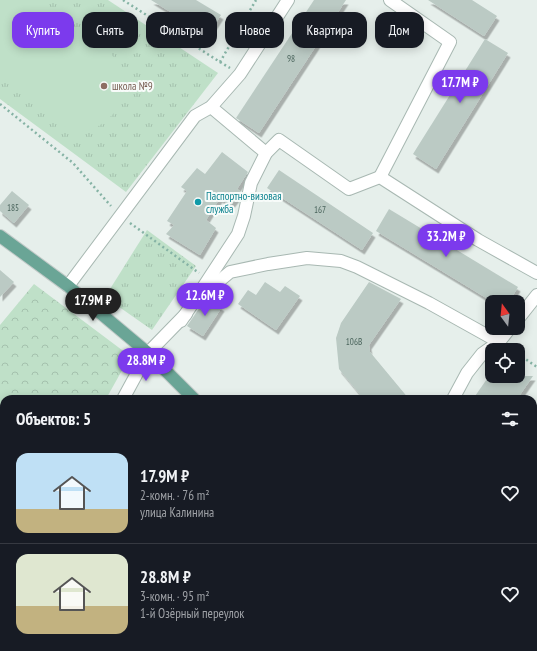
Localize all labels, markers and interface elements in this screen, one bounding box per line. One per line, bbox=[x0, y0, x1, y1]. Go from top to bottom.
chip: Купить bbox=[12, 12, 74, 48]
chip: Снять bbox=[82, 12, 138, 48]
chip: Фильтры bbox=[146, 12, 217, 48]
chip: Новое bbox=[225, 12, 284, 48]
chip: Квартира bbox=[292, 12, 367, 48]
chip: Дом bbox=[375, 12, 424, 48]
house number: 98 bbox=[287, 53, 295, 64]
pin: 17.7M ₽ bbox=[423, 70, 497, 104]
text: 17.7M ₽ bbox=[441, 74, 479, 91]
place label: школа №9 bbox=[112, 79, 153, 93]
marker: школа №9 bbox=[99, 81, 109, 91]
place label: Паспортно-визовая служба bbox=[206, 189, 281, 216]
marker: Паспортно-визовая служба bbox=[193, 197, 203, 207]
house number: 185 bbox=[7, 202, 19, 213]
house number: 167 bbox=[314, 204, 326, 215]
pin: 33.2M ₽ bbox=[409, 224, 483, 258]
text: 33.2M ₽ bbox=[427, 228, 465, 245]
pin: 12.6M ₽ bbox=[168, 283, 242, 317]
text: 12.6M ₽ bbox=[186, 287, 224, 304]
pin: 17.9M ₽ bbox=[56, 288, 130, 322]
text: 17.9M ₽ bbox=[74, 292, 112, 309]
north arrow bbox=[485, 295, 525, 335]
map controls bbox=[485, 295, 525, 383]
house number: 106В bbox=[346, 336, 362, 347]
button: locate bbox=[485, 343, 525, 383]
pin: 28.8M ₽ bbox=[109, 348, 183, 382]
text: 28.8M ₽ bbox=[127, 352, 165, 369]
text: Объектов: 5 bbox=[16, 408, 91, 430]
icon: filters bbox=[499, 408, 521, 430]
text: 17.9M ₽ bbox=[140, 465, 189, 487]
icon: home bbox=[48, 469, 96, 517]
icon: heart bbox=[499, 482, 521, 504]
text: 2-комн. · 76 m² bbox=[140, 487, 210, 504]
text: улица Калинина bbox=[140, 504, 214, 521]
text: 28.8M ₽ bbox=[140, 566, 191, 588]
icon: home bbox=[48, 570, 96, 618]
icon: heart bbox=[499, 583, 521, 605]
text: 3-комн. · 95 m² bbox=[140, 588, 210, 605]
text: 1-й Озёрный переулок bbox=[140, 605, 244, 622]

